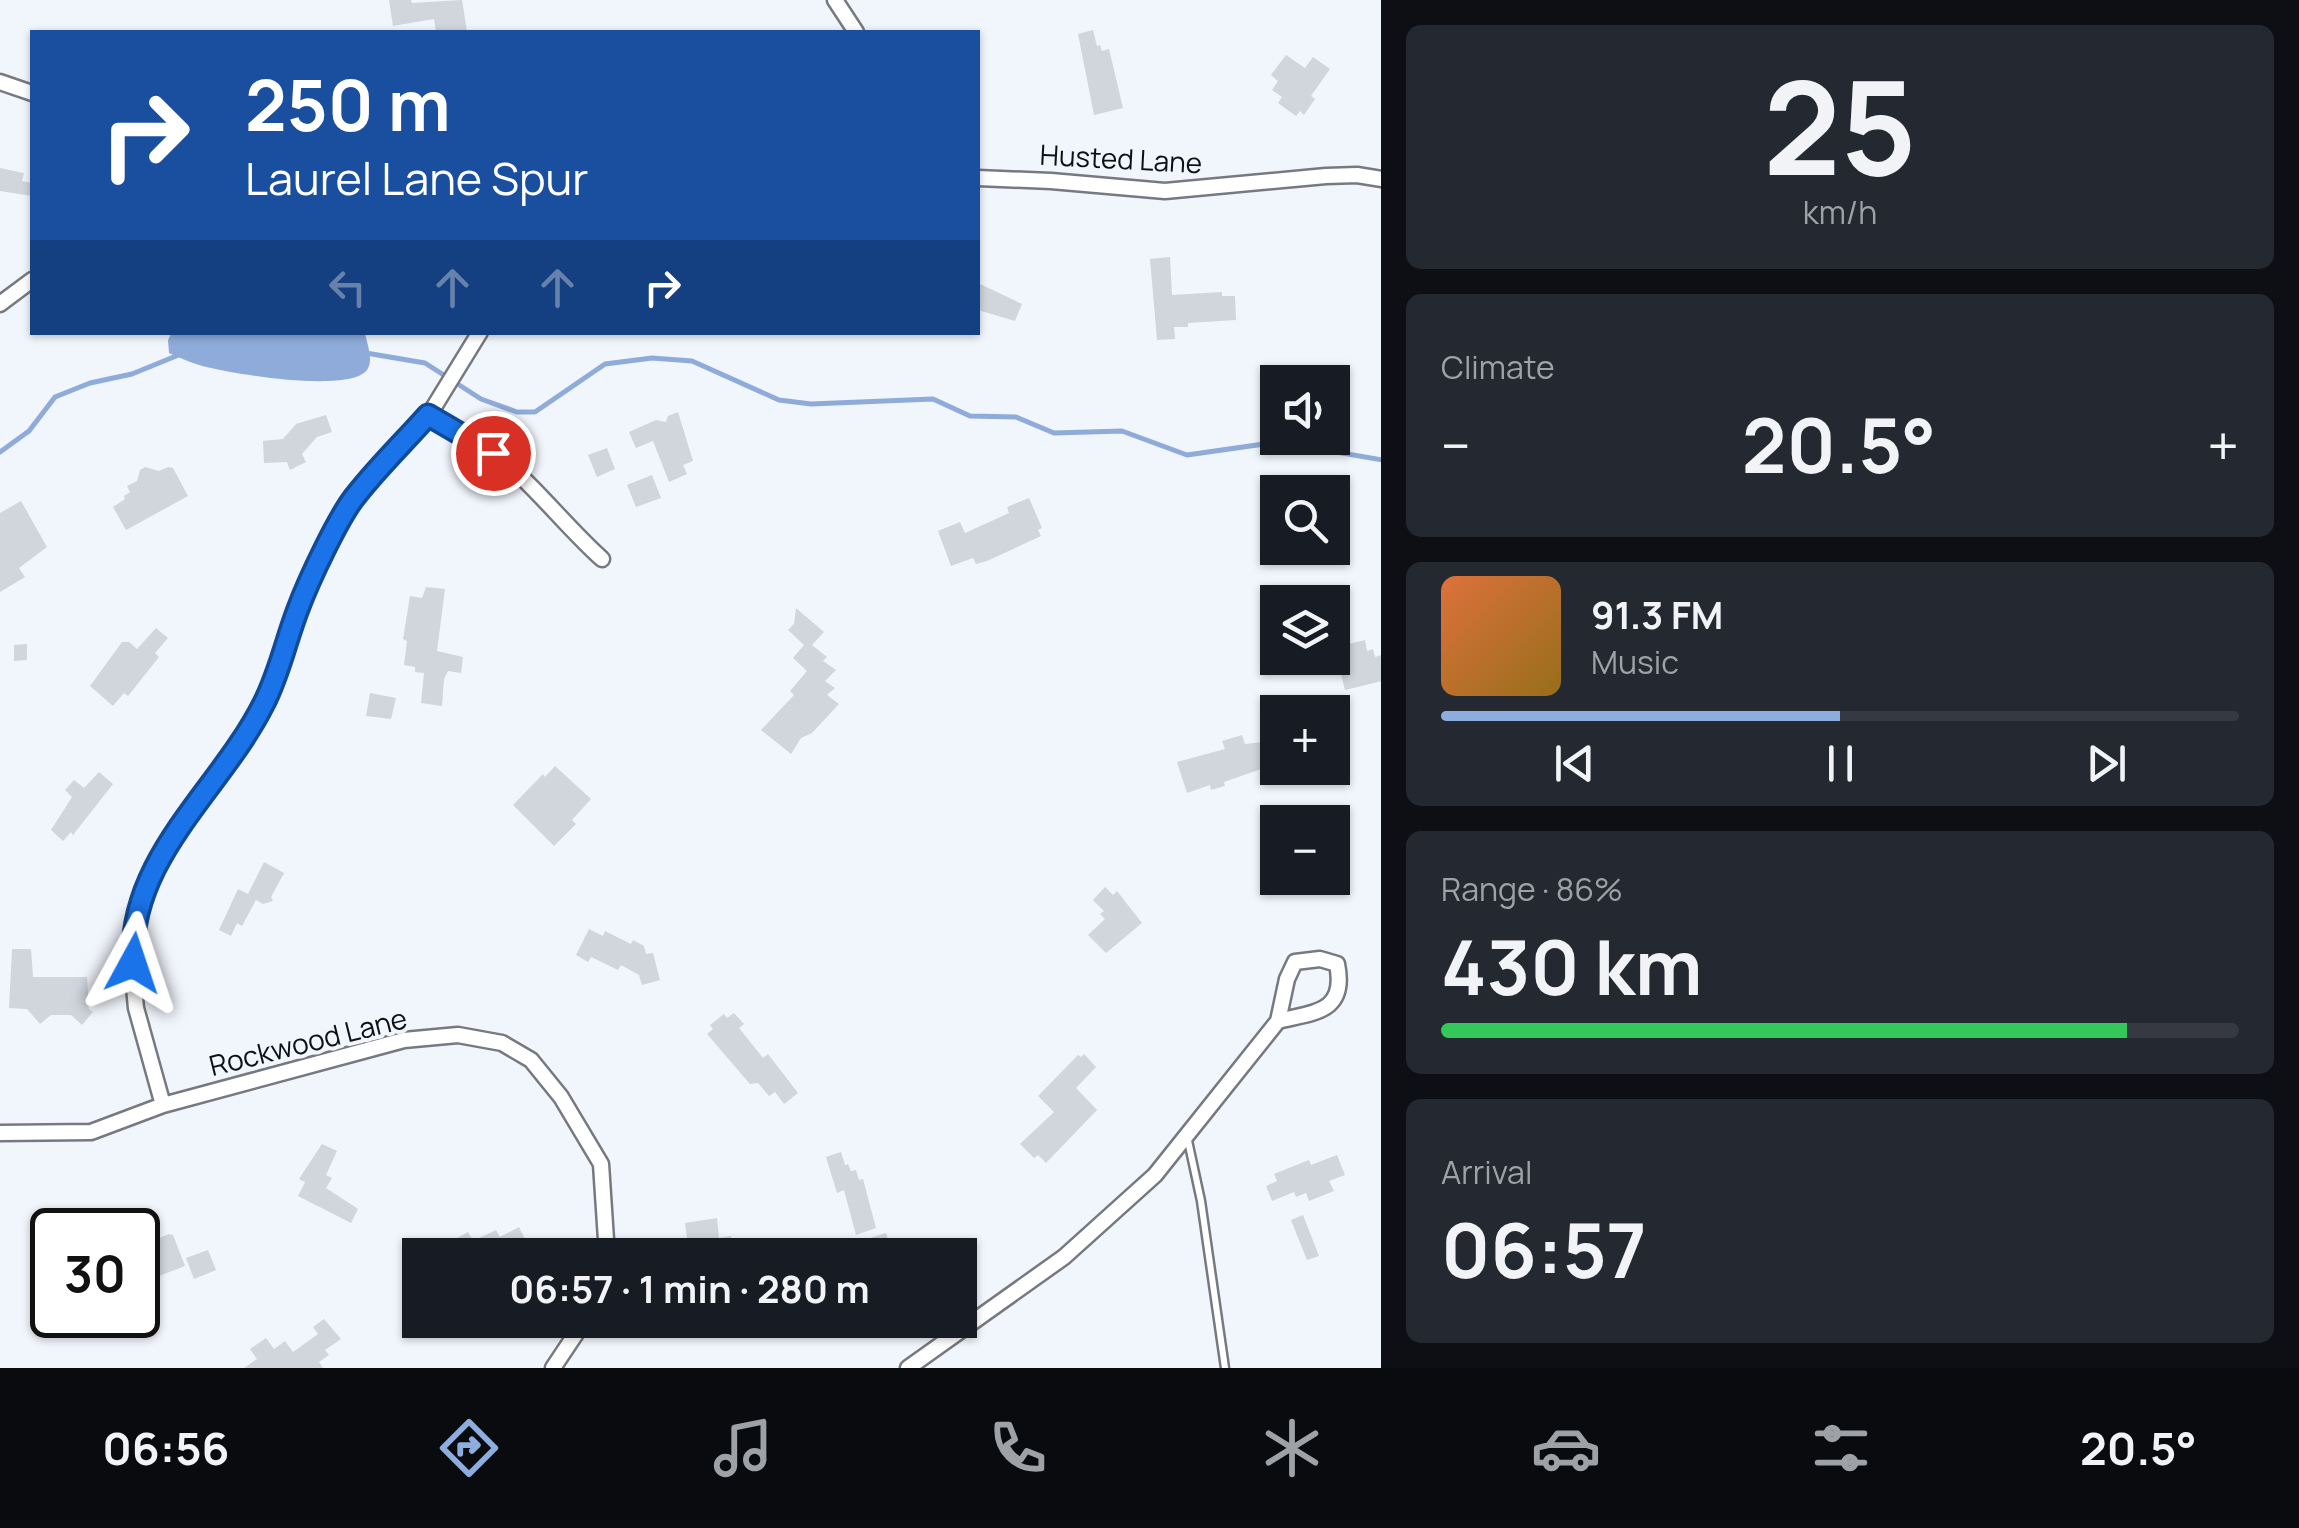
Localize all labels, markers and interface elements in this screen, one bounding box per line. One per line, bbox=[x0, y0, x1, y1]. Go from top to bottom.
text: 25 bbox=[1763, 36, 1917, 214]
text: 250 m bbox=[245, 56, 451, 152]
icon: right bbox=[80, 70, 210, 200]
street label: Husted Lane bbox=[1039, 135, 1203, 181]
text: Laurel Lane Spur bbox=[245, 147, 588, 209]
text: km/h bbox=[1803, 190, 1877, 234]
icon: left bbox=[320, 260, 375, 315]
icon: ahead bbox=[425, 260, 480, 315]
icon: ahead bbox=[530, 260, 585, 315]
icon: right bbox=[635, 260, 690, 315]
text: Climate bbox=[1441, 345, 1555, 389]
map controls bbox=[1260, 365, 1350, 895]
button: sound bbox=[1260, 365, 1350, 455]
text: 20.5° bbox=[1742, 393, 1936, 496]
text: − bbox=[1441, 407, 1471, 483]
text: + bbox=[2207, 407, 2239, 483]
pin bbox=[451, 411, 536, 496]
icon: arrive bbox=[466, 426, 521, 481]
button: search bbox=[1260, 475, 1350, 565]
button: layers bbox=[1260, 585, 1350, 675]
text: 91.3 FM bbox=[1591, 588, 1723, 640]
text: Music bbox=[1591, 640, 1679, 684]
button: + bbox=[1260, 695, 1350, 785]
icon: previous bbox=[1547, 736, 1602, 791]
icon: pause bbox=[1813, 736, 1868, 791]
icon: next bbox=[2079, 736, 2134, 791]
button: − bbox=[1260, 805, 1350, 895]
text: Range · 86% bbox=[1441, 867, 1623, 911]
position arrow bbox=[81, 911, 185, 1015]
text: 430 km bbox=[1441, 915, 1702, 1018]
street label: Rockwood Lane bbox=[205, 998, 411, 1084]
text: Arrival bbox=[1441, 1150, 1532, 1194]
text: 06:57 bbox=[1441, 1198, 1647, 1301]
speed limit sign: 30 bbox=[30, 1208, 160, 1338]
text: 06:57 · 1 min · 280 m bbox=[509, 1262, 870, 1314]
icon: directions bbox=[434, 1413, 504, 1483]
icon: music bbox=[708, 1413, 778, 1483]
icon: phone bbox=[983, 1413, 1053, 1483]
icon: climate bbox=[1257, 1413, 1327, 1483]
icon: car bbox=[1531, 1413, 1601, 1483]
icon: filters bbox=[1806, 1413, 1876, 1483]
text: 06:56 bbox=[102, 1417, 230, 1479]
text: 20.5° bbox=[2080, 1417, 2197, 1479]

